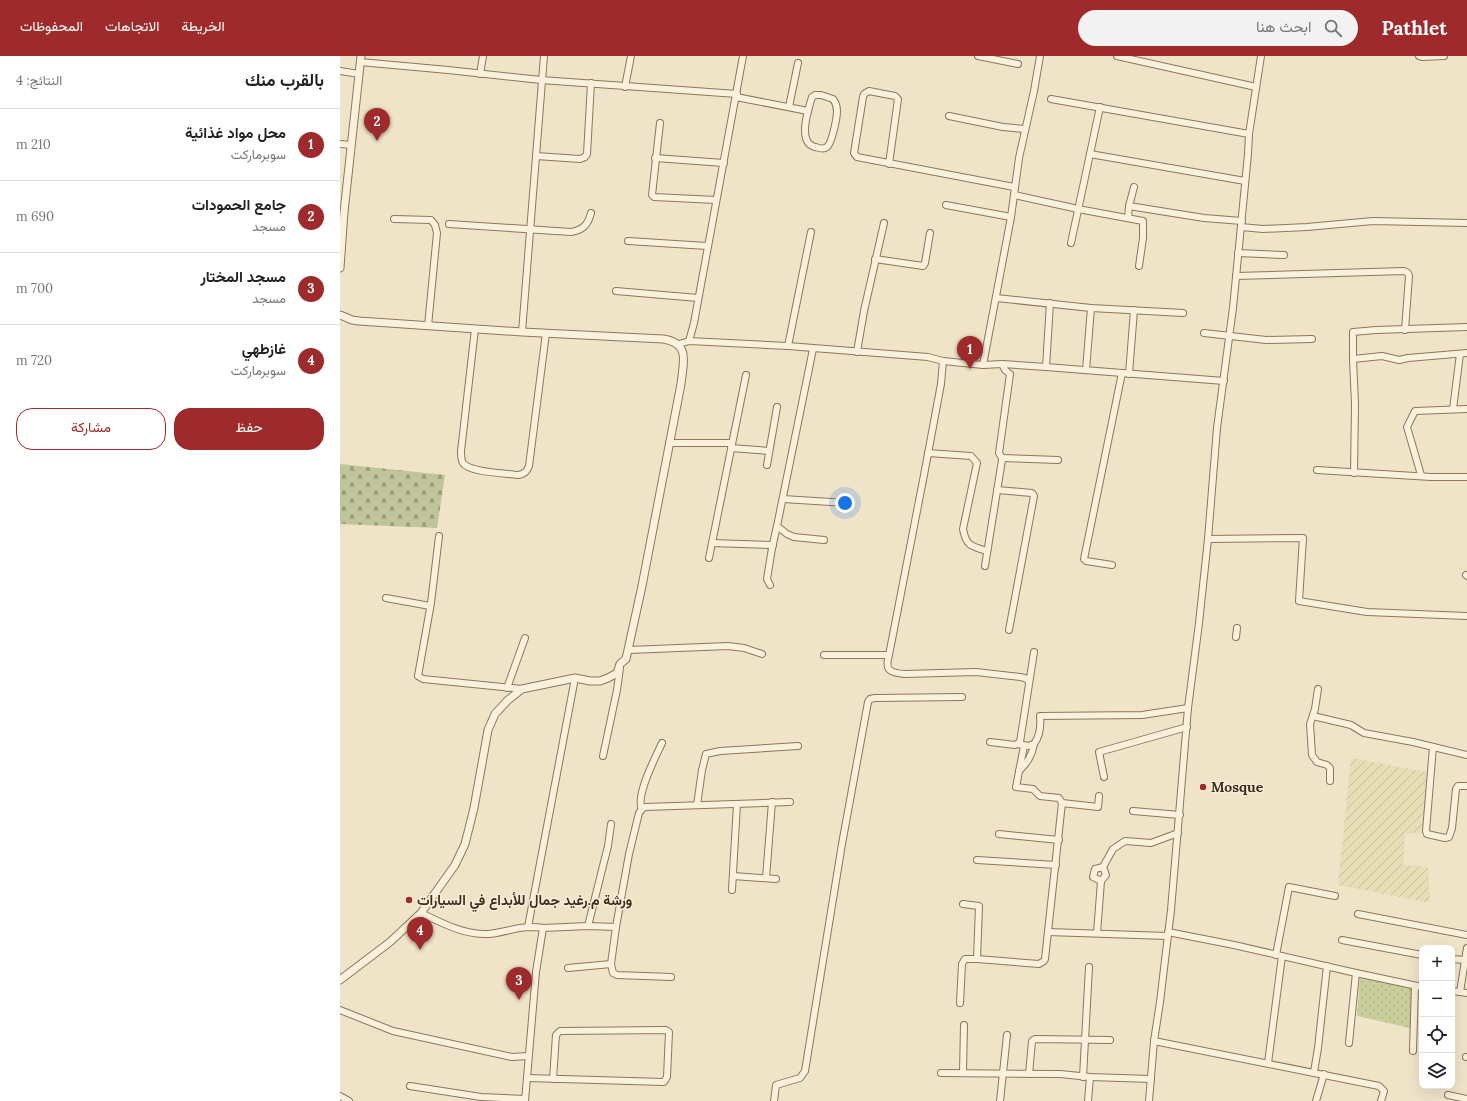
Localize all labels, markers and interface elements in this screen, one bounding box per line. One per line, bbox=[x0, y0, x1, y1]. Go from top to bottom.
search box bbox=[1078, 10, 1358, 46]
text: Pathlet bbox=[1382, 16, 1447, 40]
text: المحفوظات bbox=[20, 17, 83, 35]
text: الاتجاهات bbox=[105, 17, 159, 35]
text: الخريطة bbox=[181, 17, 225, 35]
text: ابحث هنا bbox=[1256, 17, 1312, 36]
icon: search bbox=[1322, 17, 1344, 39]
text: بالقرب منك bbox=[245, 69, 324, 91]
text: النتائج: 4 bbox=[16, 72, 62, 89]
pin: 2 bbox=[364, 108, 390, 141]
text: محل مواد غذائية bbox=[185, 123, 286, 142]
text: 210 m bbox=[16, 136, 51, 153]
text: 1 bbox=[308, 136, 314, 153]
text: سوبرماركت bbox=[231, 146, 286, 163]
text: جامع الحمودات bbox=[192, 195, 286, 214]
text: 690 m bbox=[16, 208, 54, 225]
text: 2 bbox=[308, 208, 314, 225]
text: مسجد bbox=[252, 218, 286, 235]
text: مسجد المختار bbox=[200, 267, 286, 286]
text: 700 m bbox=[16, 280, 53, 297]
text: 3 bbox=[307, 280, 315, 297]
text: مسجد bbox=[252, 290, 286, 307]
pin: 1 bbox=[957, 336, 983, 369]
text: غازطهي bbox=[242, 339, 286, 358]
text: 720 m bbox=[16, 352, 52, 369]
text: 4 bbox=[307, 352, 315, 369]
text: سوبرماركت bbox=[231, 362, 286, 379]
button: مشاركة bbox=[16, 408, 166, 450]
button: حفظ bbox=[174, 408, 324, 450]
your location bbox=[835, 493, 855, 513]
place label: Mosque bbox=[1211, 778, 1264, 796]
marker: Mosque bbox=[1198, 782, 1208, 792]
place label: ورشة م.رغيد جمال للأبداع في السيارات bbox=[417, 891, 632, 912]
marker: ورشة م.رغيد جمال للأبداع في السيارات bbox=[404, 895, 414, 905]
pin: 4 bbox=[407, 917, 433, 950]
map controls bbox=[1419, 945, 1455, 1089]
button: + bbox=[1419, 945, 1455, 981]
pin: 3 bbox=[506, 967, 532, 1000]
button: − bbox=[1419, 981, 1455, 1017]
button: locate bbox=[1419, 1017, 1455, 1053]
button: layers bbox=[1419, 1053, 1455, 1089]

